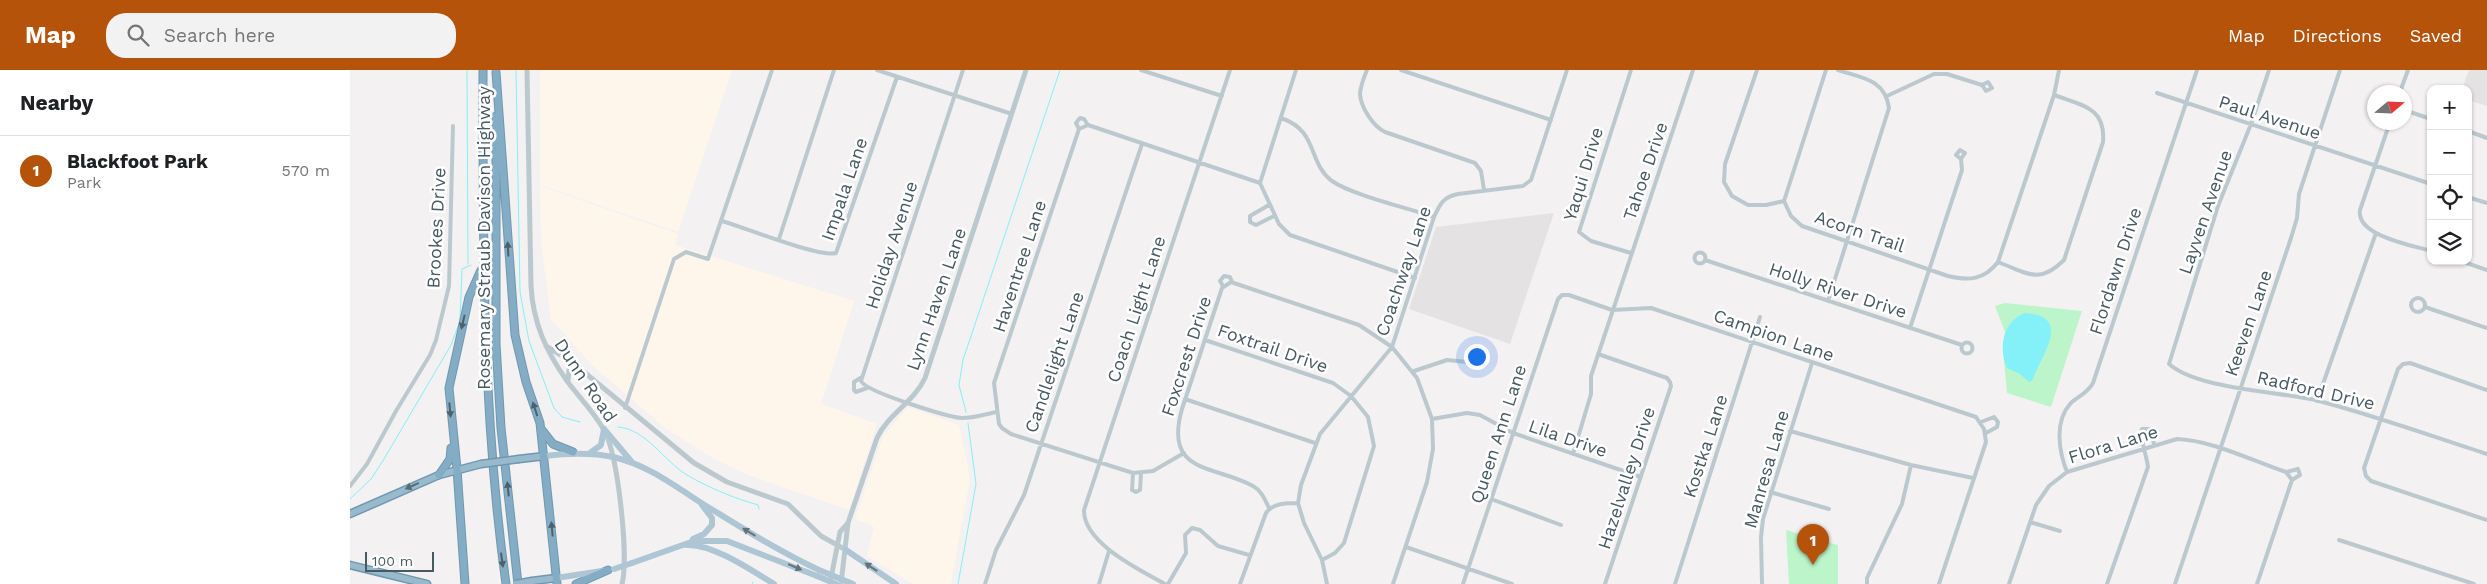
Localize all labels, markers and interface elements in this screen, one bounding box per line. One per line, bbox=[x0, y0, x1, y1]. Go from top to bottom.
search box bbox=[106, 13, 456, 58]
text: Map bbox=[25, 21, 76, 49]
icon: search bbox=[124, 21, 152, 49]
text: Search here bbox=[164, 24, 275, 47]
text: Map bbox=[2228, 25, 2265, 46]
text: Directions bbox=[2293, 25, 2382, 46]
text: Saved bbox=[2410, 25, 2462, 46]
street label: Rosemary Straub Davison Highway bbox=[473, 85, 494, 390]
north arrow bbox=[2367, 85, 2412, 130]
map controls bbox=[2427, 85, 2472, 265]
button: + bbox=[2427, 85, 2472, 130]
text: Nearby bbox=[20, 90, 93, 115]
street label: Paul Avenue bbox=[2216, 91, 2324, 143]
street label: Tahoe Drive bbox=[1618, 119, 1672, 223]
street label: Yaqui Drive bbox=[1559, 125, 1607, 223]
button: − bbox=[2427, 130, 2472, 175]
street label: Impala Lane bbox=[817, 135, 871, 243]
street label: Layven Avenue bbox=[2174, 147, 2236, 277]
text: Blackfoot Park bbox=[67, 150, 208, 173]
text: 1 bbox=[33, 161, 39, 180]
text: 570 m bbox=[281, 161, 330, 180]
street label: Brookes Drive bbox=[422, 167, 450, 289]
text: Park bbox=[67, 173, 101, 192]
button: locate bbox=[2427, 175, 2472, 220]
street label: Holiday Avenue bbox=[860, 178, 922, 312]
street label: Haventree Lane bbox=[988, 197, 1050, 335]
street label: Coachway Lane bbox=[1371, 203, 1435, 339]
street label: Flordawn Drive bbox=[2085, 205, 2145, 337]
street label: Acorn Trail bbox=[1812, 206, 1908, 256]
button: layers bbox=[2427, 220, 2472, 265]
street label: Lynn Haven Lane bbox=[902, 225, 970, 373]
street label: Coach Light Lane bbox=[1102, 233, 1170, 385]
one-way arrow bbox=[504, 241, 512, 257]
street label: Holly River Drive bbox=[1766, 258, 1910, 322]
street label: Keeven Lane bbox=[2220, 267, 2276, 379]
street label: Candlelight Lane bbox=[1020, 289, 1088, 435]
street label: Foxcrest Drive bbox=[1157, 293, 1215, 419]
street label: Campion Lane bbox=[1711, 305, 1837, 365]
one-way arrow bbox=[459, 315, 467, 330]
street label: Foxtrail Drive bbox=[1215, 319, 1331, 377]
street label: Dunn Road bbox=[550, 334, 622, 426]
your location bbox=[1464, 344, 1490, 370]
street label: Queen Ann Lane bbox=[1466, 362, 1530, 506]
street label: Radford Drive bbox=[2255, 366, 2377, 414]
street label: Kostka Lane bbox=[1678, 392, 1732, 500]
one-way arrow bbox=[531, 401, 539, 416]
one-way arrow bbox=[446, 403, 454, 419]
street label: Hazelvalley Drive bbox=[1593, 404, 1659, 552]
street label: Manresa Lane bbox=[1739, 408, 1793, 530]
street label: Lila Drive bbox=[1526, 415, 1610, 461]
street label: Flora Lane bbox=[2066, 420, 2160, 468]
one-way arrow bbox=[503, 481, 511, 497]
one-way arrow bbox=[404, 483, 419, 491]
one-way arrow bbox=[547, 521, 555, 537]
pin: 1 bbox=[1797, 524, 1829, 565]
one-way arrow bbox=[743, 527, 756, 536]
scale bar bbox=[365, 549, 434, 572]
one-way arrow bbox=[499, 552, 507, 568]
text: 100 m bbox=[372, 553, 413, 569]
one-way arrow bbox=[864, 562, 878, 572]
one-way arrow bbox=[788, 563, 803, 571]

